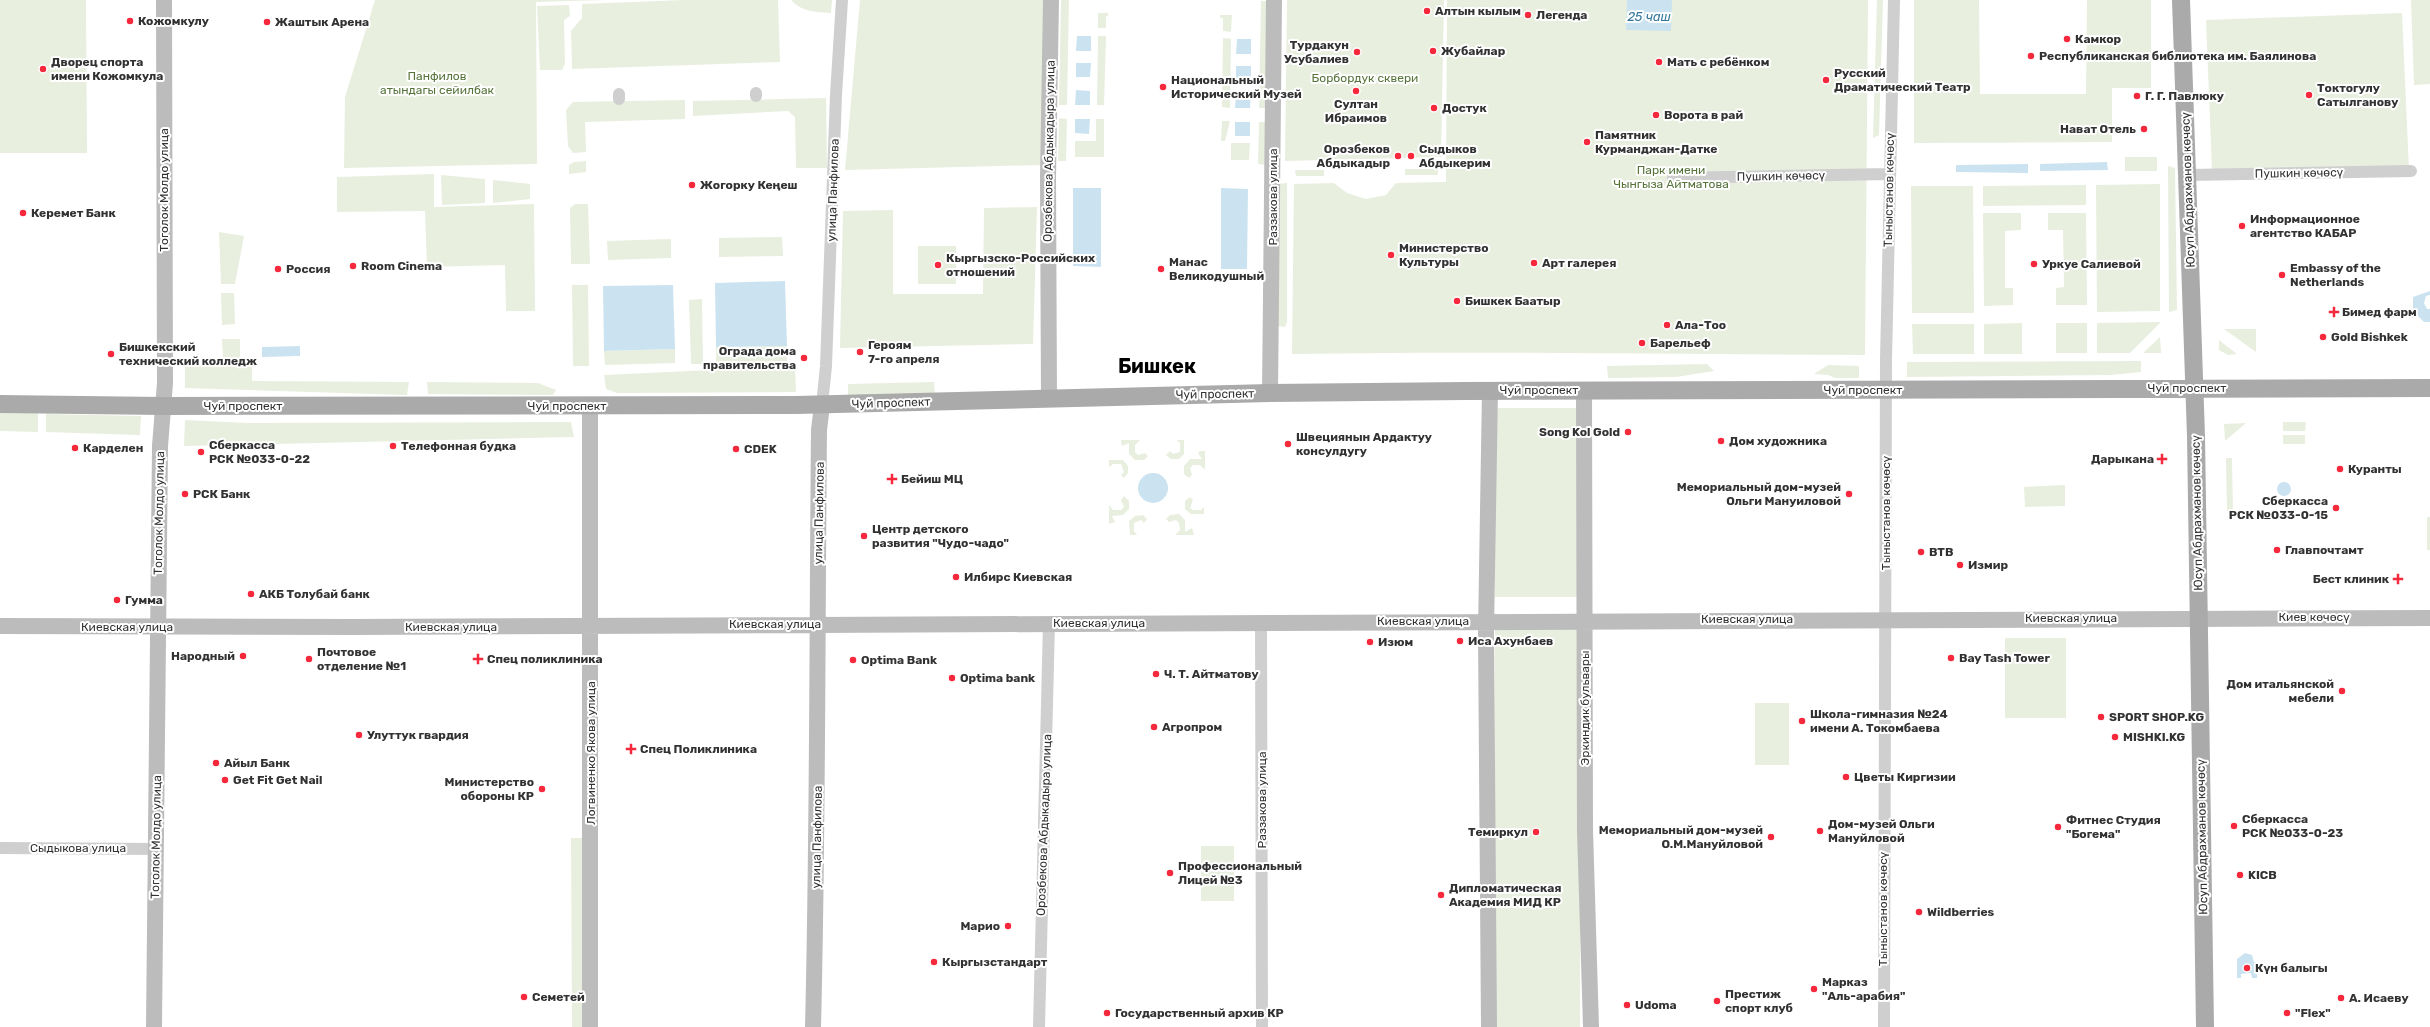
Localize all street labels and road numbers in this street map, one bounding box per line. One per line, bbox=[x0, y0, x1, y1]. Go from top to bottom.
street label: Орозбекова Абдыкадыра улица bbox=[1040, 60, 1058, 242]
street label: Юсуп Абдрахманов көчөсү bbox=[2178, 111, 2198, 268]
street label: Тоголок Молдо улица bbox=[157, 128, 171, 252]
street label: Тыныстанов көчөсү bbox=[1881, 132, 1897, 247]
street label: улица Панфилова bbox=[824, 138, 842, 242]
street label: Раззакова улица bbox=[1266, 148, 1280, 246]
street label: Пушкин көчөсү bbox=[2255, 165, 2344, 181]
street label: Пушкин көчөсү bbox=[1737, 168, 1826, 184]
street label: Чуй проспект bbox=[2148, 381, 2226, 395]
street label: Чуй проспект bbox=[1500, 383, 1578, 397]
street label: Чуй проспект bbox=[1824, 383, 1902, 397]
street label: Чуй проспект bbox=[1175, 386, 1255, 402]
street label: Чуй проспект bbox=[851, 395, 931, 411]
street label: Чуй проспект bbox=[204, 399, 282, 413]
street label: Чуй проспект bbox=[528, 399, 606, 413]
street label: Юсуп Абдрахманов көчөсү bbox=[2189, 434, 2205, 591]
street label: Тоголок Молдо улица bbox=[151, 451, 167, 575]
street label: Тыныстанов көчөсү bbox=[1879, 455, 1893, 570]
street label: улица Панфилова bbox=[811, 461, 827, 565]
street label: Киев көчөсү bbox=[2278, 610, 2350, 624]
street label: Киевская улица bbox=[2025, 611, 2117, 625]
street label: Киевская улица bbox=[1701, 612, 1793, 626]
street label: Киевская улица bbox=[1377, 614, 1469, 628]
street label: Киевская улица bbox=[1053, 616, 1145, 630]
street label: Киевская улица bbox=[729, 617, 821, 631]
street label: Киевская улица bbox=[81, 620, 173, 634]
street label: Киевская улица bbox=[405, 620, 497, 634]
street label: Эркиндик бульвары bbox=[1578, 651, 1592, 765]
street label: Логвиненко Якова улица bbox=[584, 681, 598, 825]
street label: Орозбекова Абдыкадыра улица bbox=[1034, 734, 1054, 916]
street label: Раззакова улица bbox=[1255, 751, 1269, 849]
street label: Юсуп Абдрахманов көчөсү bbox=[2194, 758, 2210, 915]
street label: Тоголок Молдо улица bbox=[148, 775, 164, 899]
street label: улица Панфилова bbox=[809, 785, 825, 889]
street label: Сыдыкова улица bbox=[30, 841, 126, 855]
street label: Тыныстанов көчөсү bbox=[1876, 851, 1890, 966]

